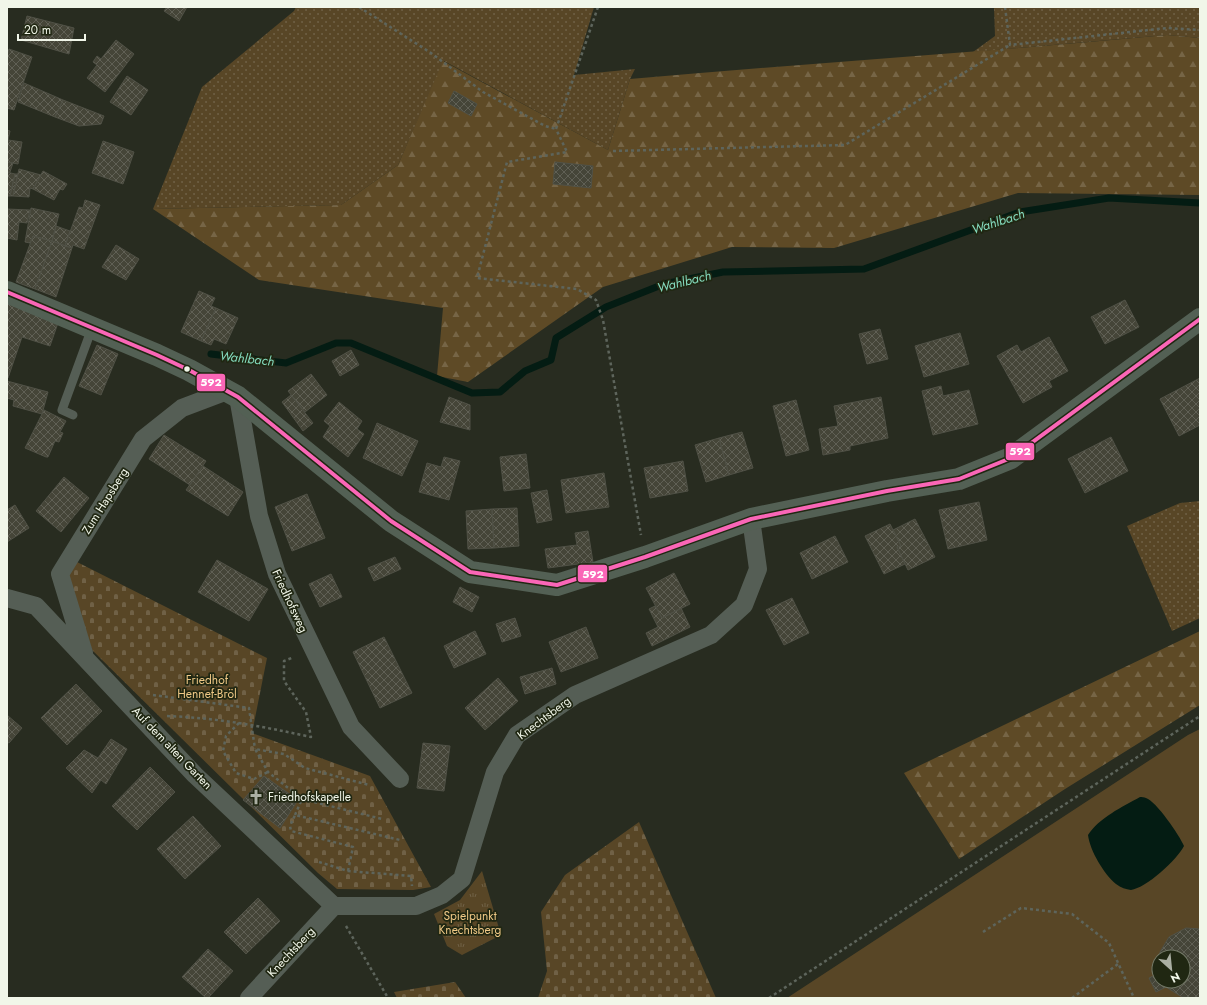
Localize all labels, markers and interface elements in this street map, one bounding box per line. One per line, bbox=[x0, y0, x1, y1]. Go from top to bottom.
scale bar bbox=[18, 16, 85, 42]
text: 20 m bbox=[24, 21, 51, 39]
water label: Wahlbach bbox=[969, 204, 1028, 239]
water label: Wahlbach bbox=[655, 266, 713, 297]
water label: Wahlbach bbox=[219, 346, 276, 371]
unlabelled marker bbox=[182, 364, 192, 374]
line badge: 592 bbox=[196, 373, 226, 392]
text: 592 bbox=[200, 374, 222, 390]
line badge: 592 bbox=[1005, 442, 1035, 461]
text: 592 bbox=[1009, 443, 1031, 459]
street label: Zum Hapsberg bbox=[77, 464, 133, 538]
line badge: 592 bbox=[577, 564, 608, 583]
street label: Friedhofsweg bbox=[267, 566, 313, 636]
text: 592 bbox=[582, 566, 604, 582]
park label: Friedhof Hennef-Bröl bbox=[177, 671, 237, 703]
street label: Knechtsberg bbox=[514, 692, 574, 744]
street label: Auf dem alten Garten bbox=[128, 703, 216, 793]
church icon: Friedhofskapelle bbox=[247, 788, 265, 806]
place label: Friedhofskapelle bbox=[268, 788, 351, 806]
park label: Spielpunkt Knechtsberg bbox=[439, 907, 501, 939]
street label: Knechtsberg bbox=[263, 923, 319, 981]
north arrow bbox=[1151, 949, 1191, 989]
text: N bbox=[1168, 969, 1183, 987]

